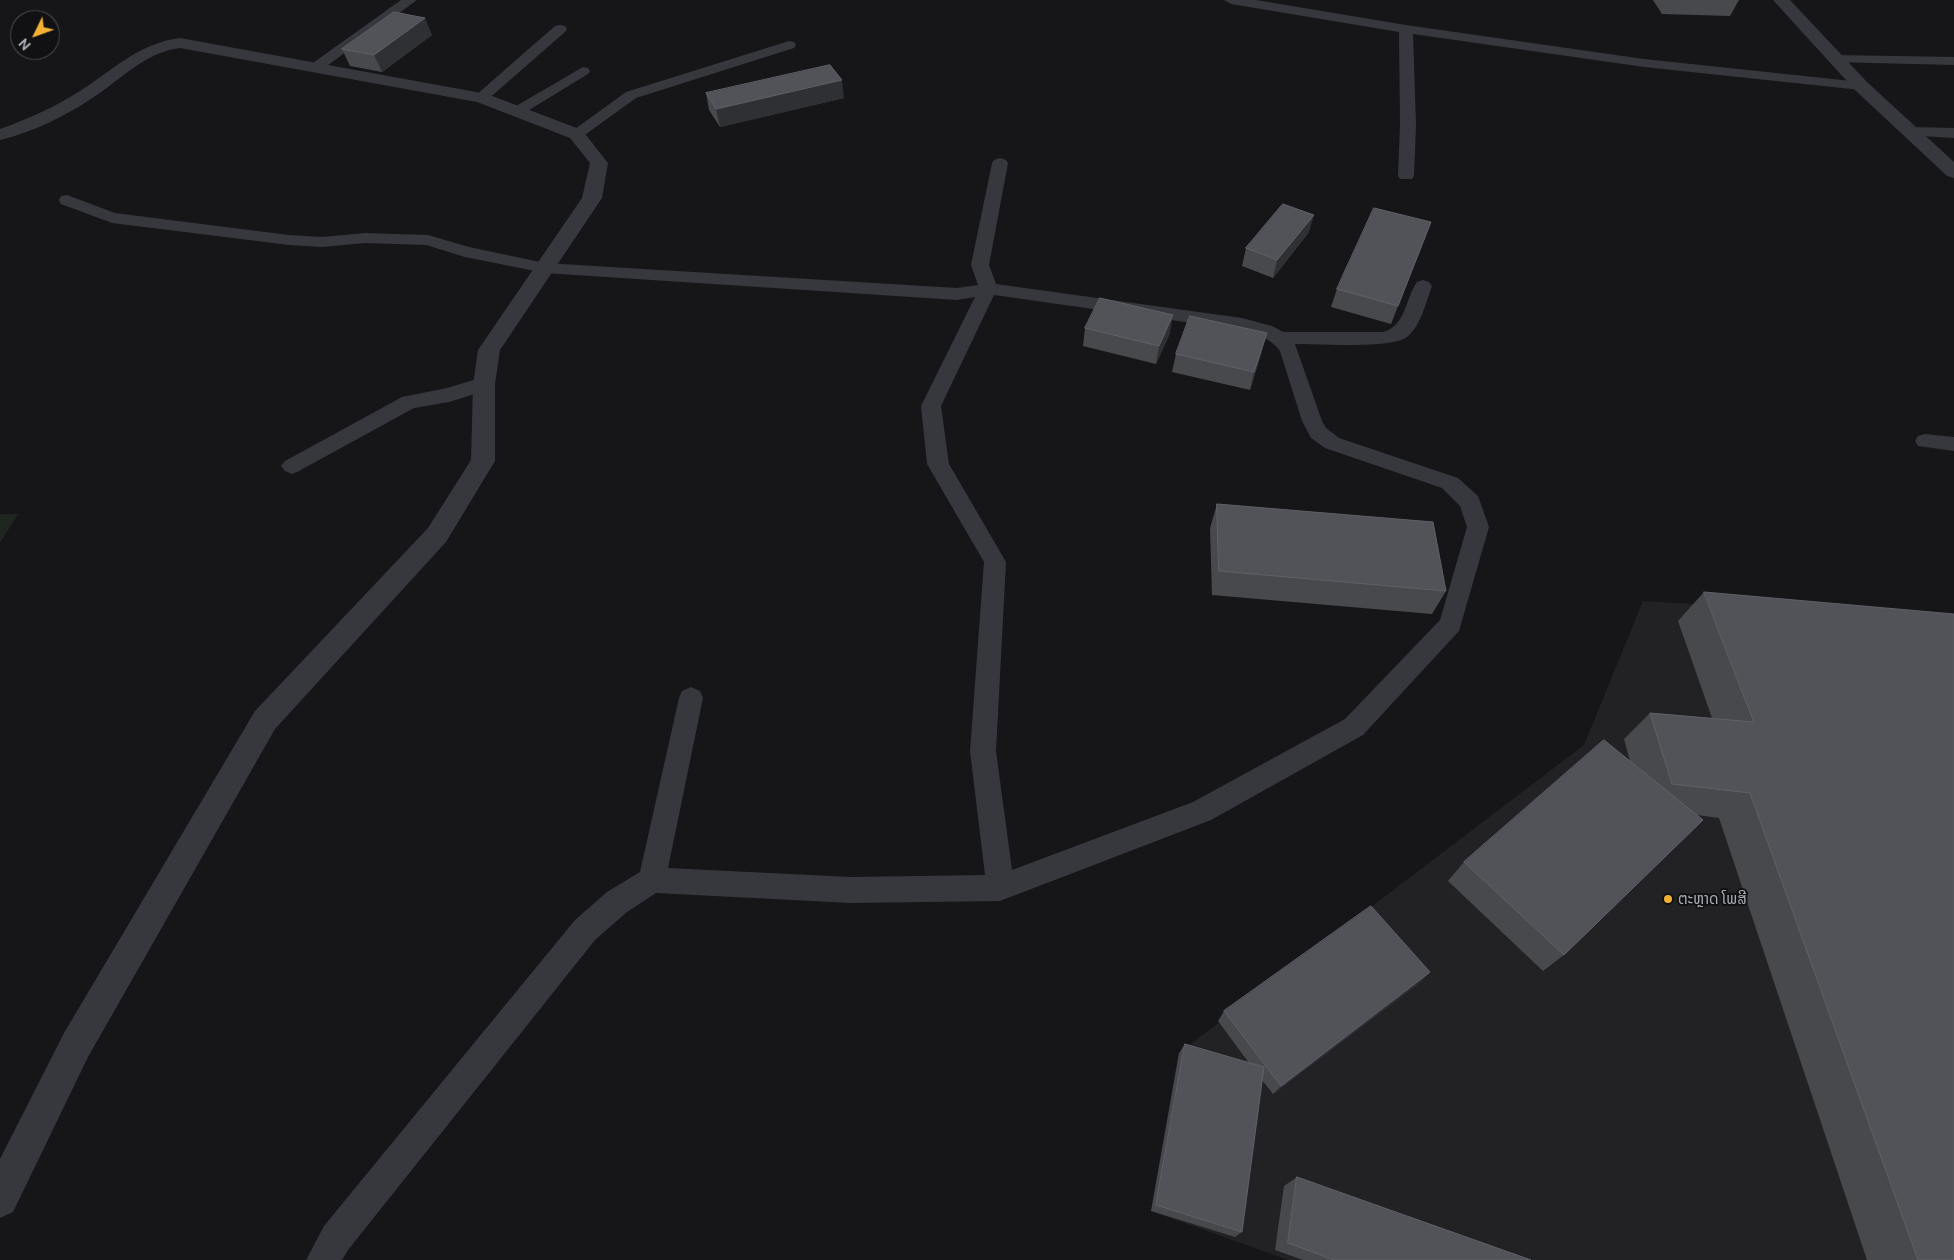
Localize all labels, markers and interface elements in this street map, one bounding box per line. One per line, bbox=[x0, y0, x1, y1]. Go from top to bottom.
north arrow bbox=[10, 10, 60, 60]
text: N bbox=[15, 35, 34, 54]
place label: ຕະຫຼາດ ໂພສີ bbox=[1678, 890, 1747, 908]
marker: ຕະຫຼາດ ໂພສີ bbox=[1662, 893, 1674, 905]

